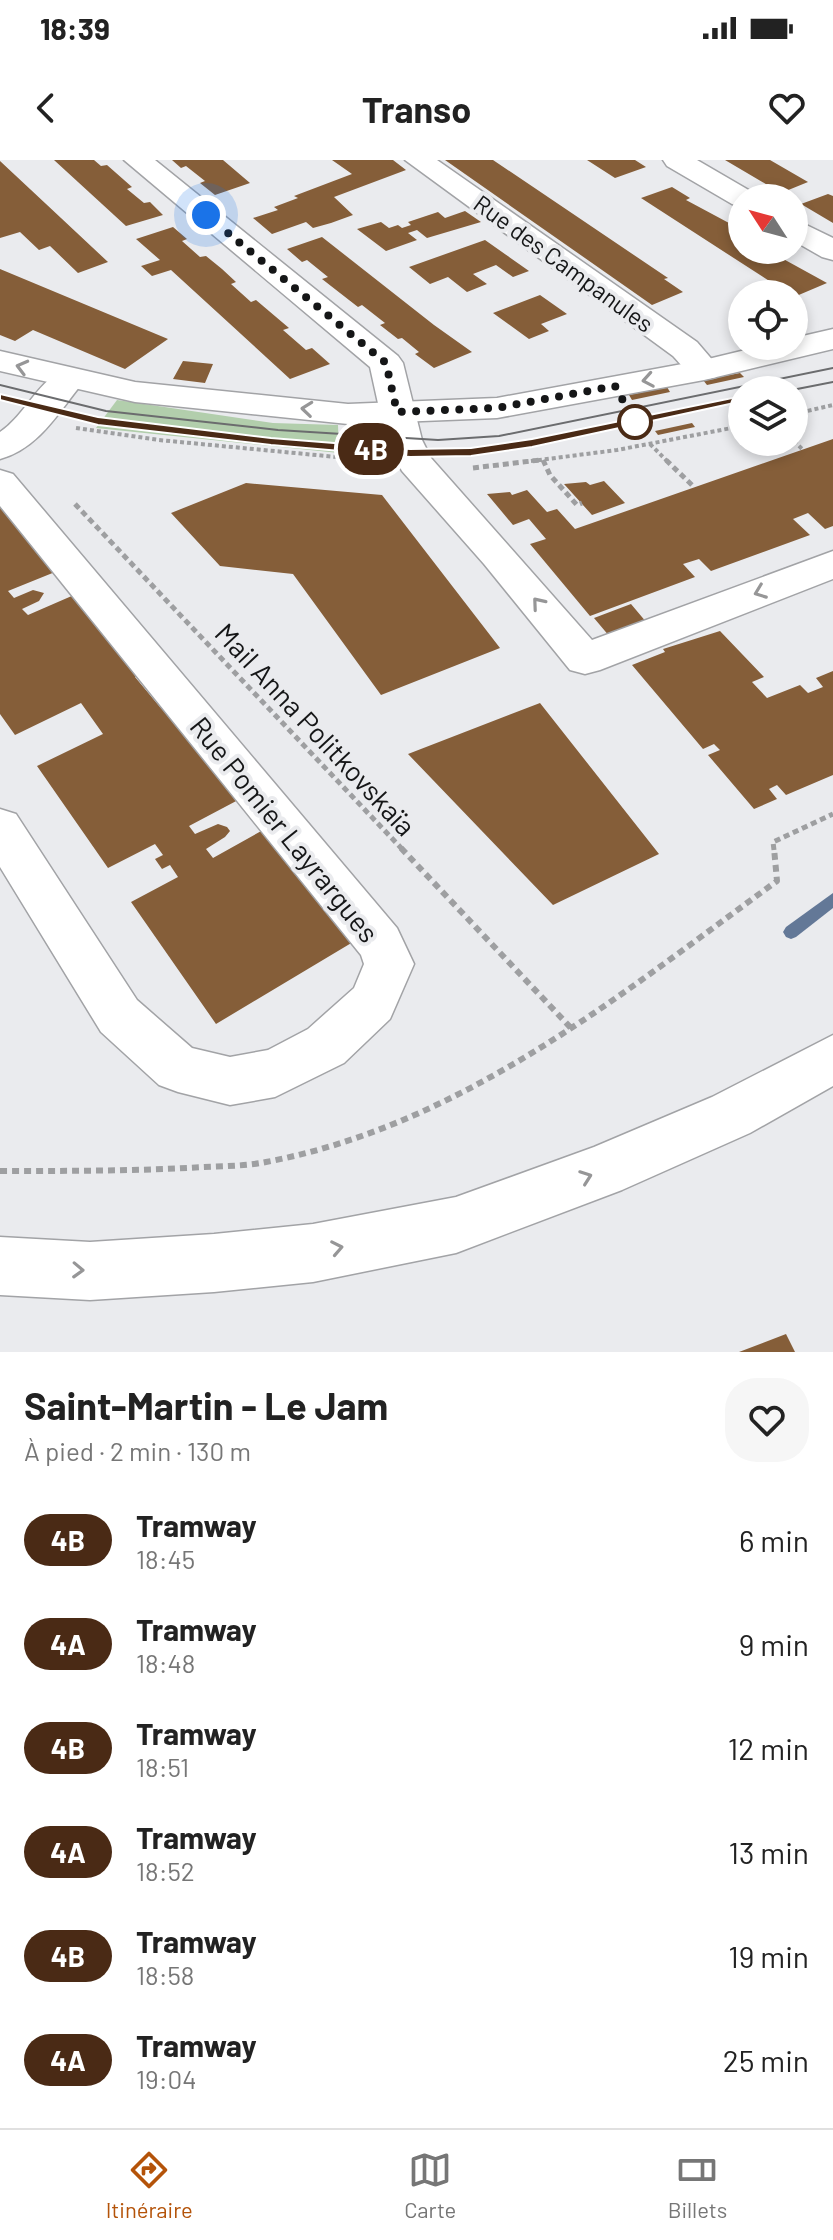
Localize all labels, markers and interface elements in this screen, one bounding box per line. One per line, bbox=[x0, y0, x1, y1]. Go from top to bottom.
text: 18:39 bbox=[40, 10, 110, 46]
icon: back bbox=[24, 86, 68, 130]
icon: heart bbox=[765, 86, 809, 130]
text: Transo bbox=[362, 87, 471, 130]
north arrow bbox=[728, 184, 808, 264]
map controls bbox=[728, 184, 808, 456]
street label: Rue des Campanules bbox=[469, 188, 659, 338]
your location bbox=[186, 195, 226, 235]
button: locate bbox=[728, 280, 808, 360]
one-way arrow bbox=[16, 359, 30, 376]
one-way arrow bbox=[641, 371, 654, 388]
button: layers bbox=[728, 376, 808, 456]
one-way arrow bbox=[300, 401, 313, 418]
unlabelled marker bbox=[618, 405, 652, 439]
line badge: 4B bbox=[335, 423, 407, 475]
text: 4B bbox=[354, 432, 388, 466]
one-way arrow bbox=[754, 582, 768, 599]
one-way arrow bbox=[533, 598, 548, 612]
street label: Mail Anna Politkovskaïa bbox=[209, 616, 423, 842]
street label: Rue Pomier Layrargues bbox=[184, 709, 386, 949]
one-way arrow bbox=[578, 1170, 592, 1187]
one-way arrow bbox=[330, 1241, 343, 1258]
one-way arrow bbox=[72, 1262, 85, 1279]
button: heart bbox=[725, 1378, 809, 1462]
text: Saint-Martin - Le Jam bbox=[24, 1382, 388, 1428]
text: À pied · 2 min · 130 m bbox=[24, 1435, 251, 1466]
text: Tramway bbox=[136, 1507, 257, 1543]
text: 6 min bbox=[739, 1522, 809, 1558]
text: 4B bbox=[51, 1523, 85, 1557]
text: 18:45 bbox=[136, 1543, 195, 1574]
text: Tramway bbox=[136, 1611, 257, 1647]
text: 9 min bbox=[739, 1626, 809, 1662]
text: 4A bbox=[50, 1627, 86, 1661]
text: 18:48 bbox=[136, 1647, 195, 1678]
text: Tramway bbox=[136, 1715, 257, 1751]
text: 12 min bbox=[728, 1730, 809, 1766]
text: 4B bbox=[51, 1731, 85, 1765]
text: 18:51 bbox=[136, 1751, 189, 1782]
text: Tramway bbox=[136, 1819, 257, 1855]
text: 13 min bbox=[728, 1834, 809, 1870]
text: 4A bbox=[50, 1835, 86, 1869]
text: 18:52 bbox=[136, 1855, 195, 1886]
text: Tramway bbox=[136, 1923, 257, 1959]
text: 19 min bbox=[728, 1938, 809, 1974]
text: 4B bbox=[51, 1939, 85, 1973]
text: 18:58 bbox=[136, 1959, 194, 1990]
text: Tramway bbox=[136, 2027, 257, 2063]
text: 25 min bbox=[723, 2042, 809, 2078]
text: 4A bbox=[50, 2043, 86, 2077]
text: 19:04 bbox=[136, 2063, 196, 2094]
tab: Itinéraire bbox=[106, 2148, 193, 2222]
tab: Carte bbox=[404, 2148, 456, 2222]
tab: Billets bbox=[668, 2148, 727, 2222]

